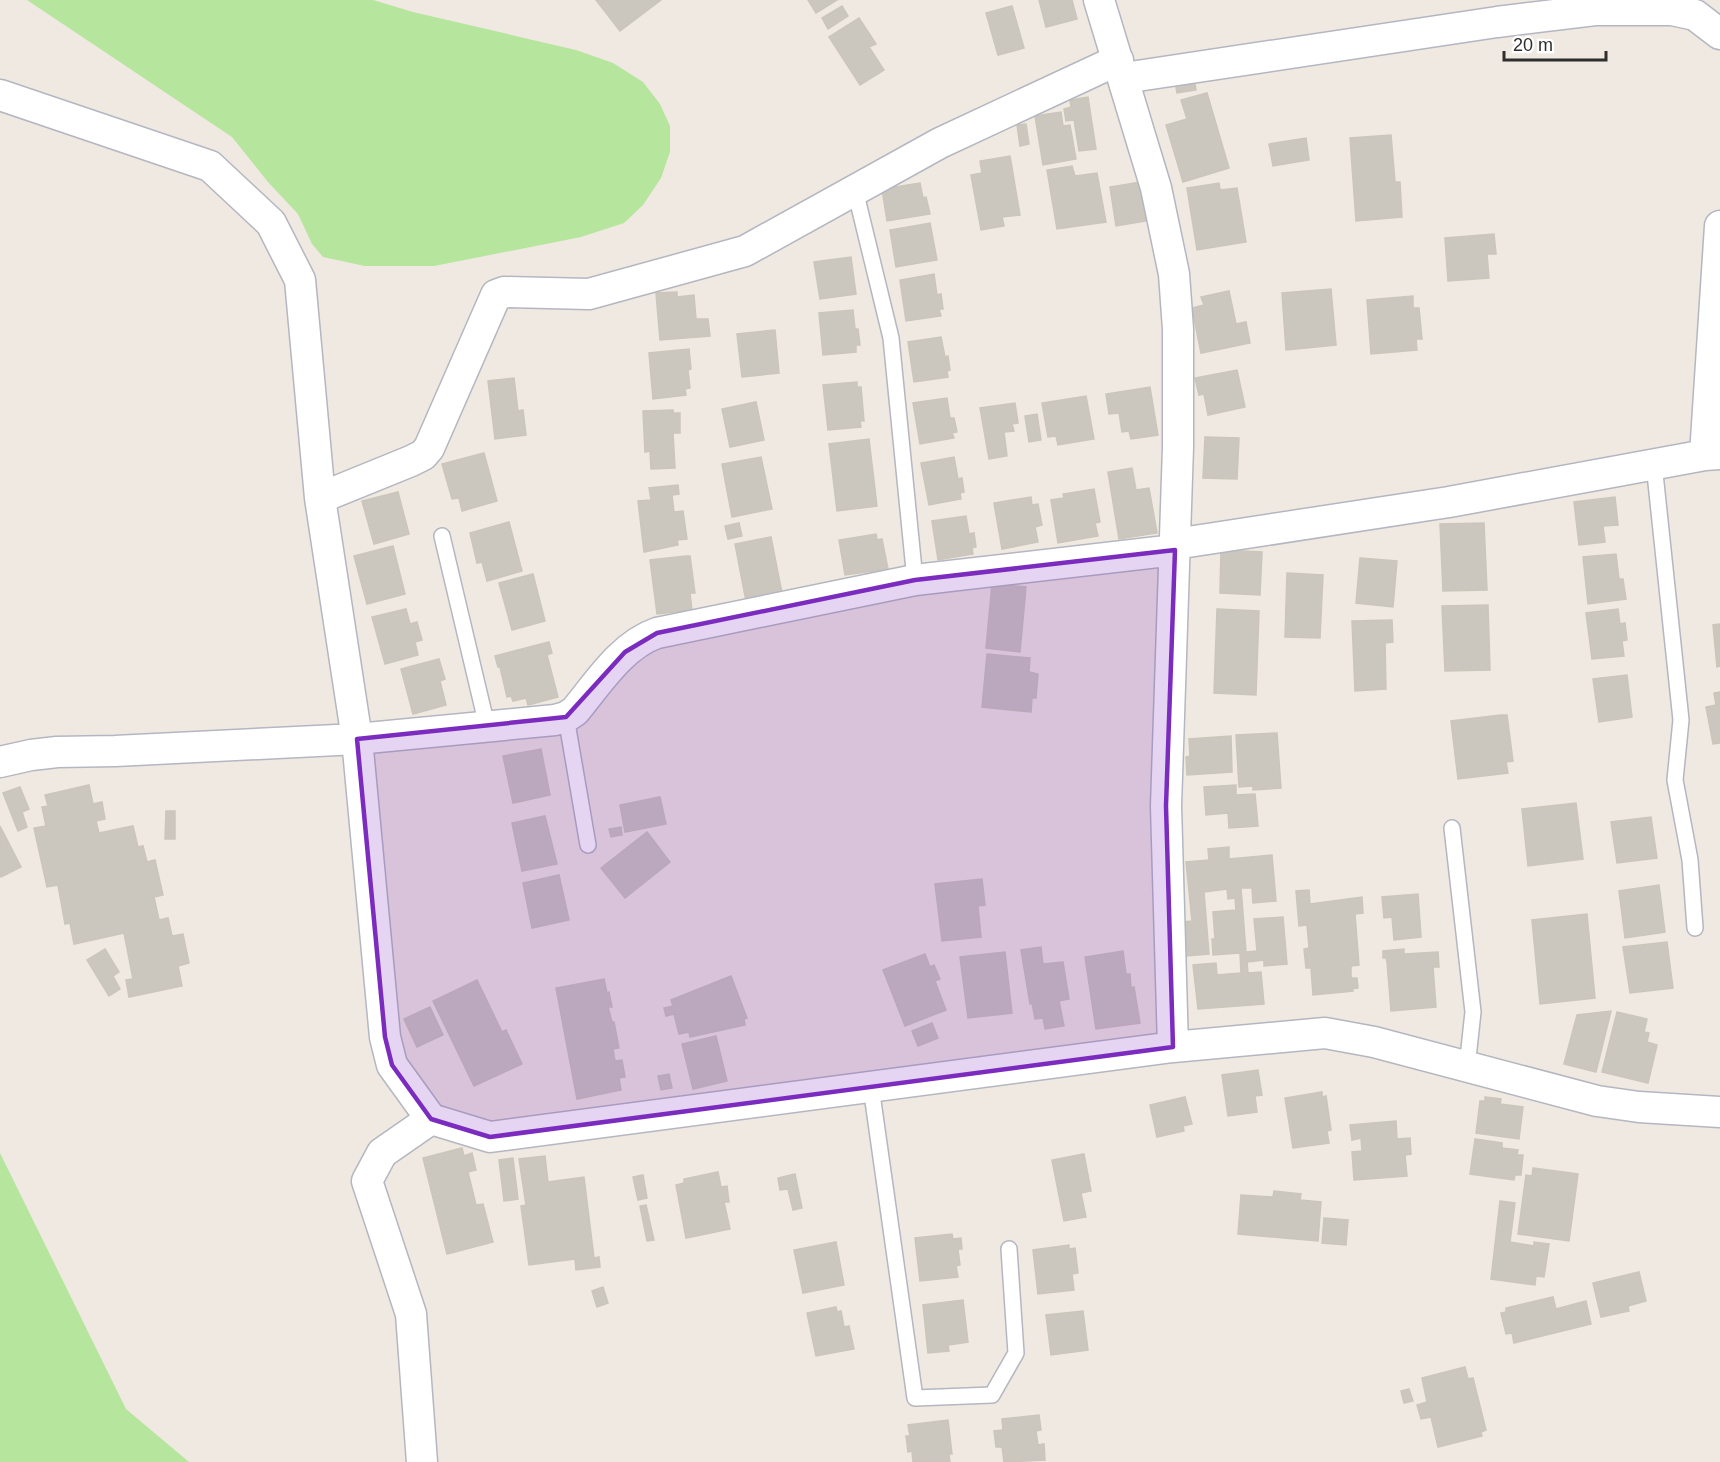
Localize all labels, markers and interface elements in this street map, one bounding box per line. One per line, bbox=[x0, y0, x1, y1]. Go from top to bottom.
scale bar bbox=[1504, 24, 1606, 62]
text: 20 m bbox=[1513, 35, 1553, 55]

